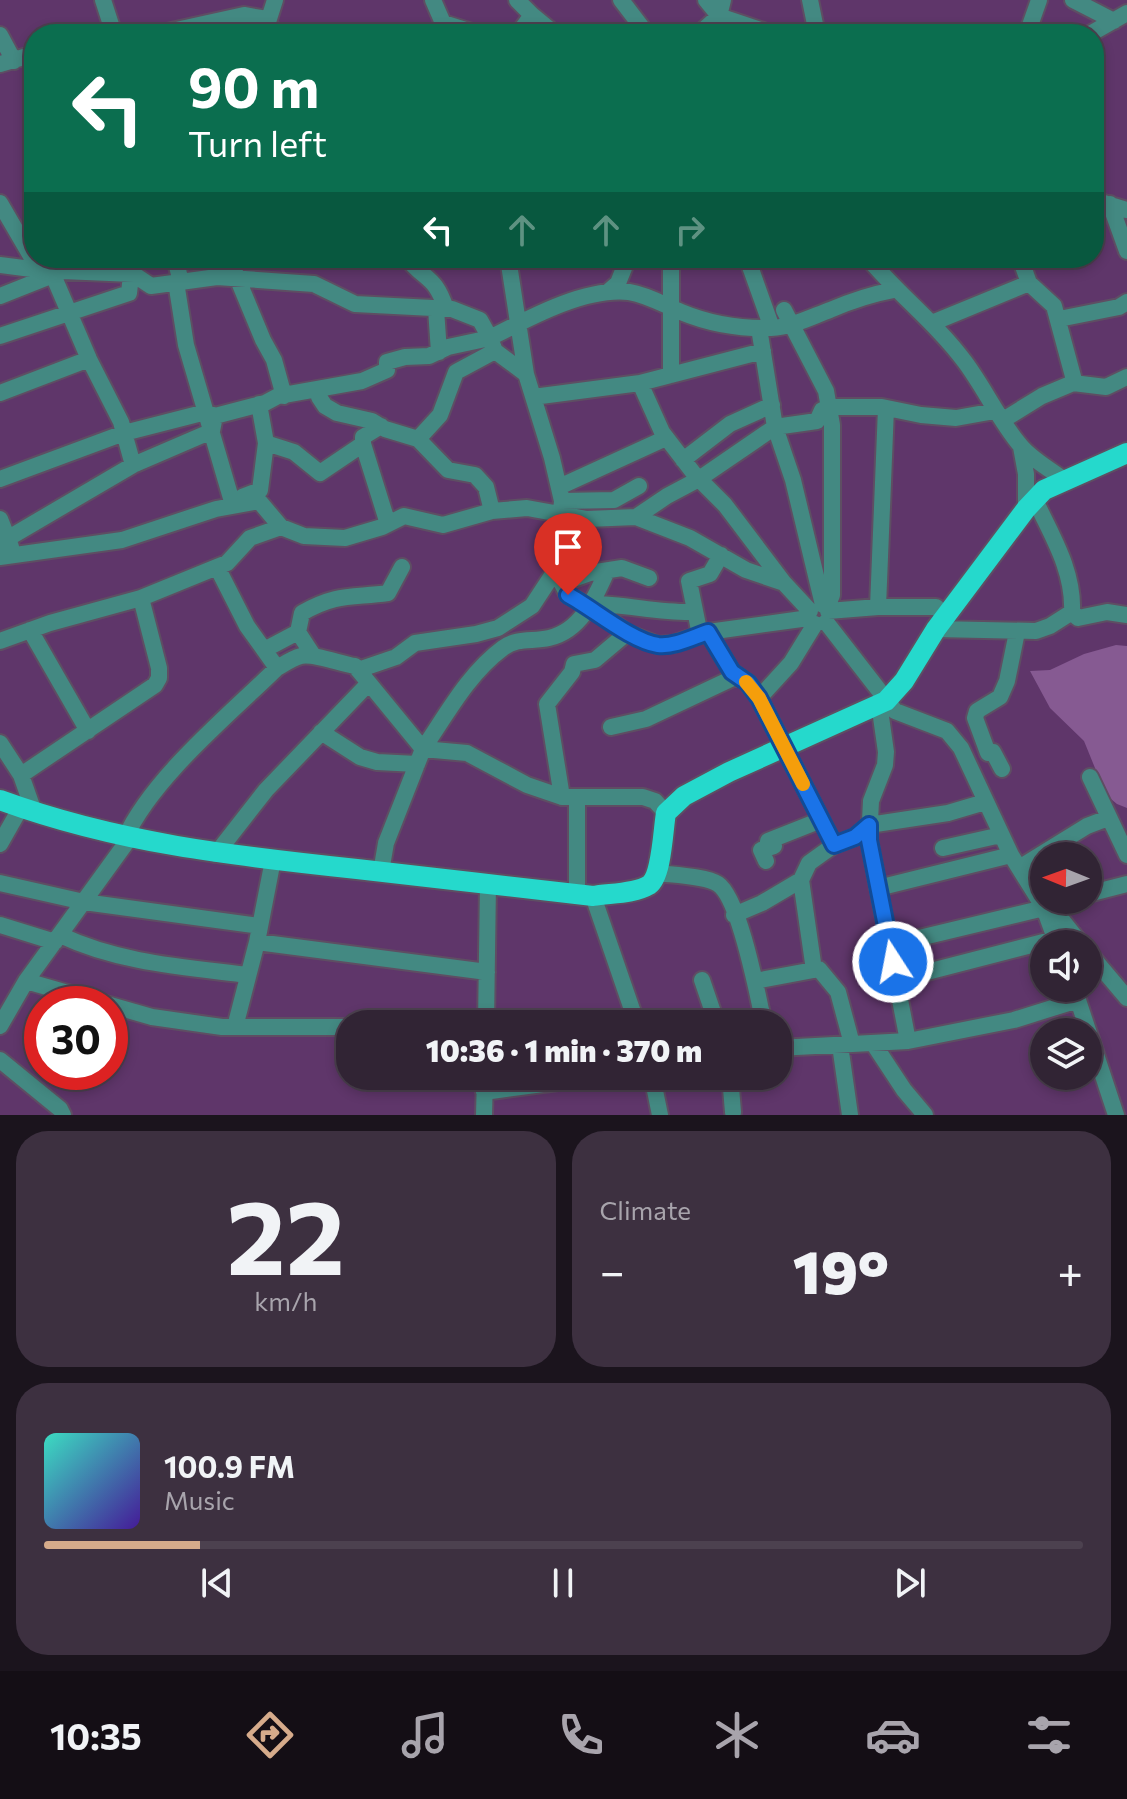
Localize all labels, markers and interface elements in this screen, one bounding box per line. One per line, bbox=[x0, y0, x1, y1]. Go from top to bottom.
text: 90 m bbox=[188, 51, 319, 120]
icon: left bbox=[56, 56, 160, 160]
text: Turn left bbox=[188, 120, 327, 164]
icon: left bbox=[416, 208, 460, 252]
icon: ahead bbox=[500, 208, 544, 252]
icon: ahead bbox=[584, 208, 628, 252]
icon: right bbox=[668, 208, 712, 252]
pin bbox=[534, 513, 602, 595]
icon: arrive bbox=[546, 525, 590, 569]
north arrow bbox=[1030, 842, 1102, 914]
map controls bbox=[1030, 842, 1102, 1090]
position arrow bbox=[851, 920, 935, 1004]
button: sound bbox=[1030, 930, 1102, 1002]
speed limit sign: 30 bbox=[24, 986, 128, 1090]
button: layers bbox=[1030, 1018, 1102, 1090]
text: 10:36 · 1 min · 370 m bbox=[426, 1031, 702, 1068]
text: 22 bbox=[227, 1169, 345, 1296]
text: Climate bbox=[600, 1194, 691, 1225]
text: 19° bbox=[793, 1233, 889, 1306]
text: − bbox=[600, 1243, 625, 1297]
text: + bbox=[1057, 1243, 1083, 1297]
text: km/h bbox=[254, 1285, 317, 1316]
text: 100.9 FM bbox=[164, 1447, 295, 1484]
text: Music bbox=[164, 1484, 235, 1515]
icon: previous bbox=[195, 1561, 239, 1605]
icon: pause bbox=[541, 1561, 585, 1605]
icon: next bbox=[888, 1561, 932, 1605]
icon: directions bbox=[242, 1707, 298, 1763]
icon: music bbox=[397, 1707, 453, 1763]
icon: phone bbox=[553, 1707, 609, 1763]
icon: climate bbox=[709, 1707, 765, 1763]
icon: car bbox=[865, 1707, 921, 1763]
icon: filters bbox=[1021, 1707, 1077, 1763]
text: 10:35 bbox=[50, 1713, 142, 1757]

